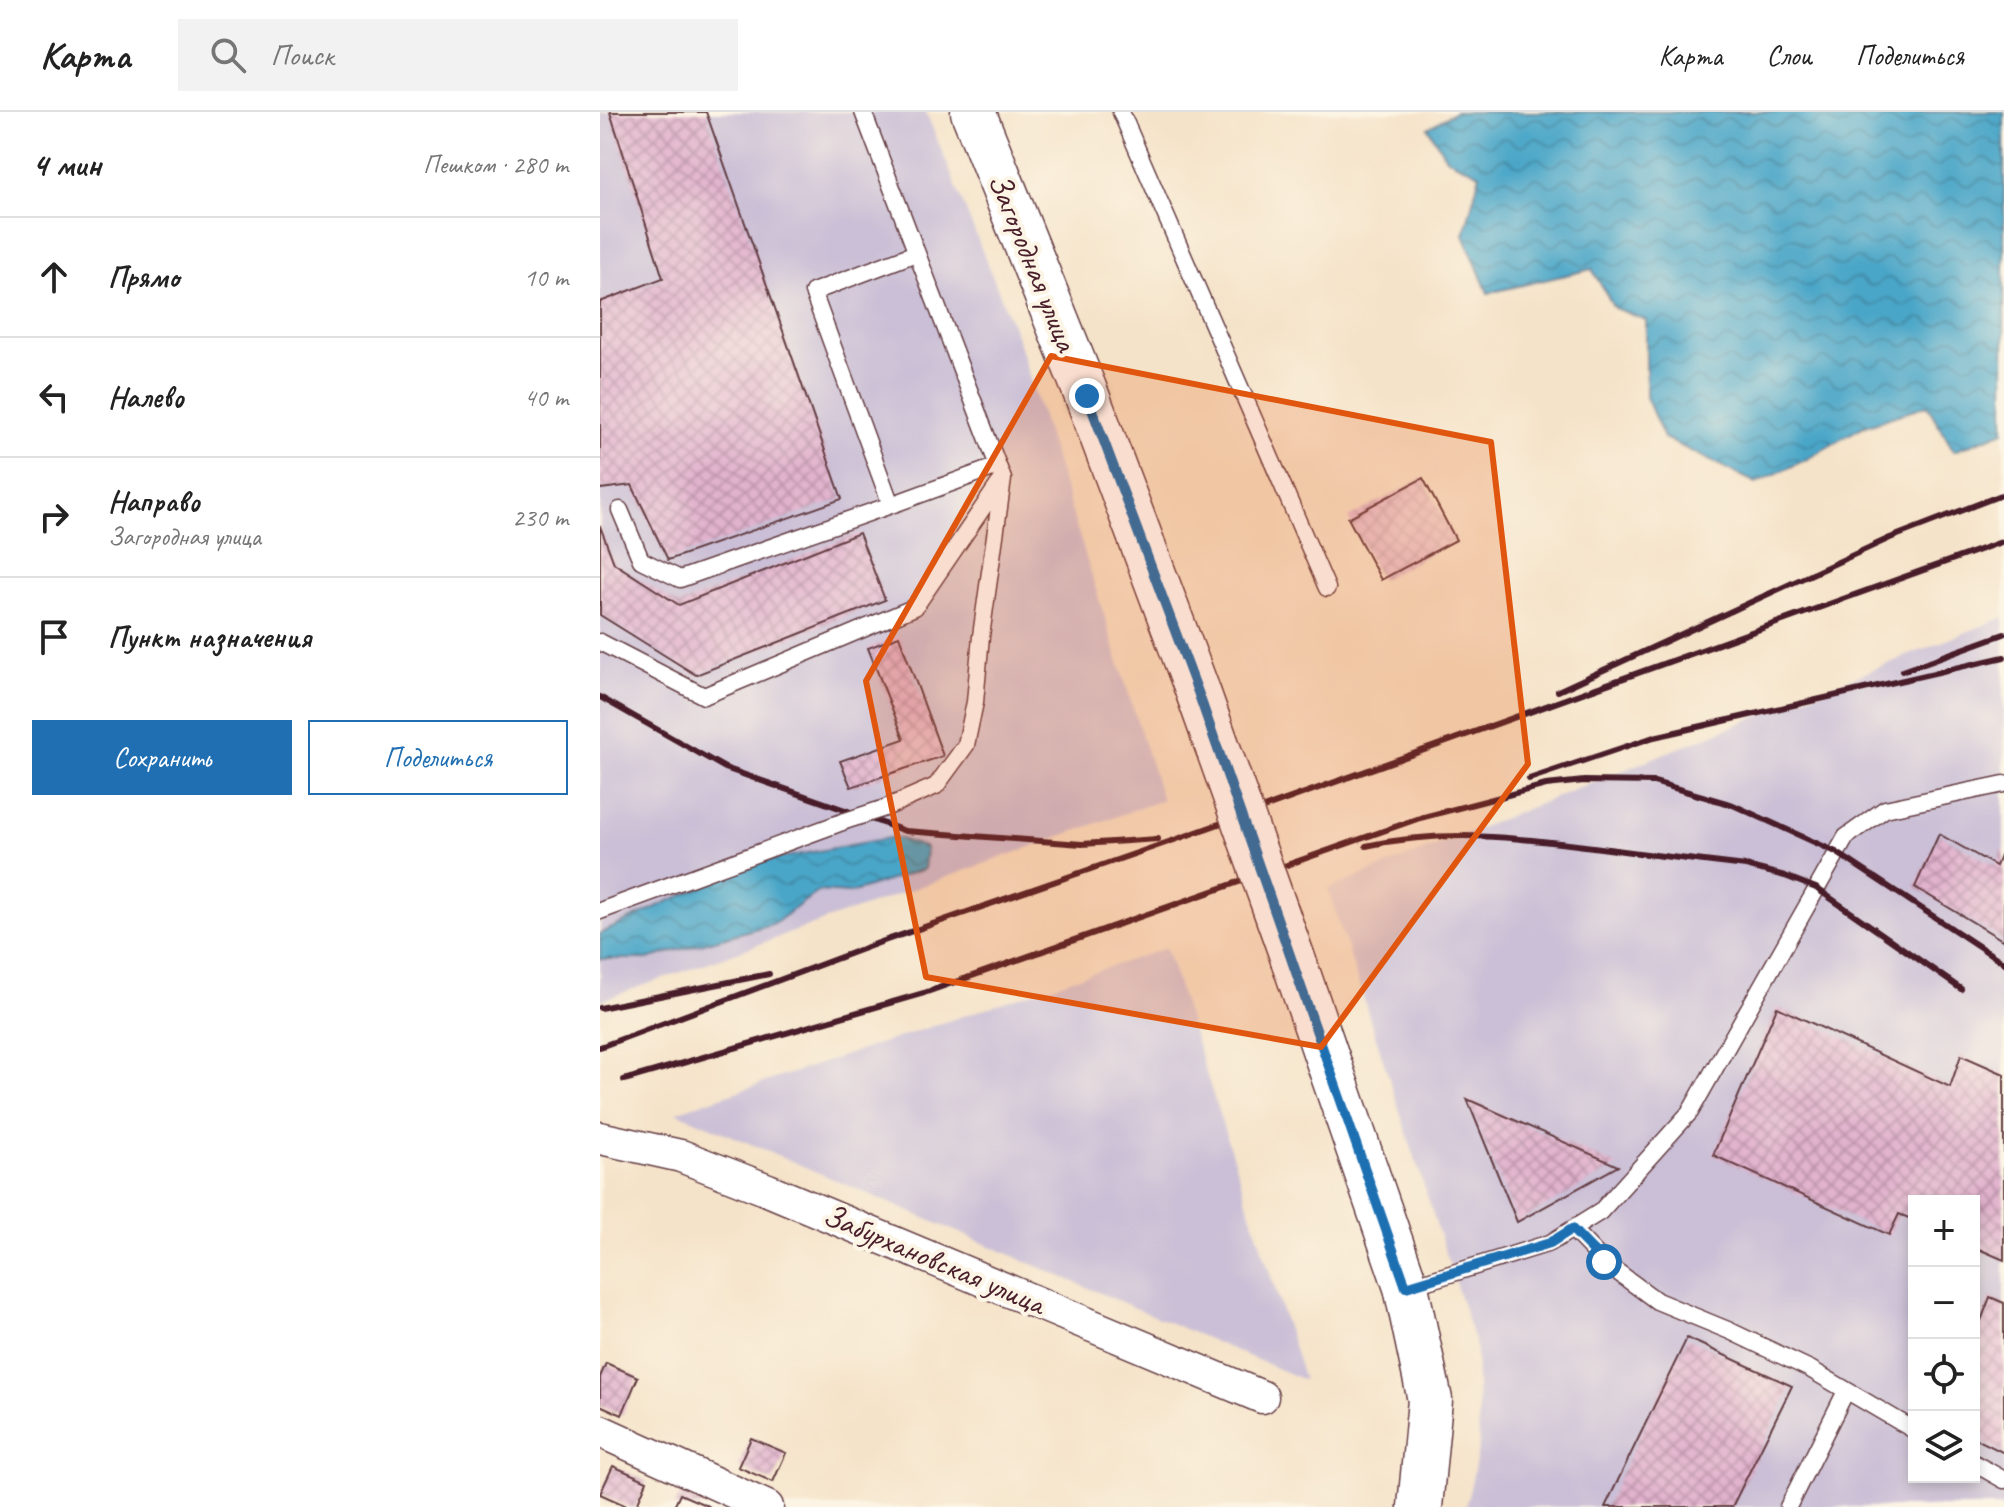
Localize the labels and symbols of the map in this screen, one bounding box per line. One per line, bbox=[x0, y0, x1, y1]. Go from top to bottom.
street label: Загородная улица bbox=[979, 167, 1088, 359]
route end bbox=[1069, 378, 1105, 414]
street label: Забурхановская улица bbox=[817, 1194, 1054, 1325]
route start bbox=[1586, 1244, 1622, 1280]

